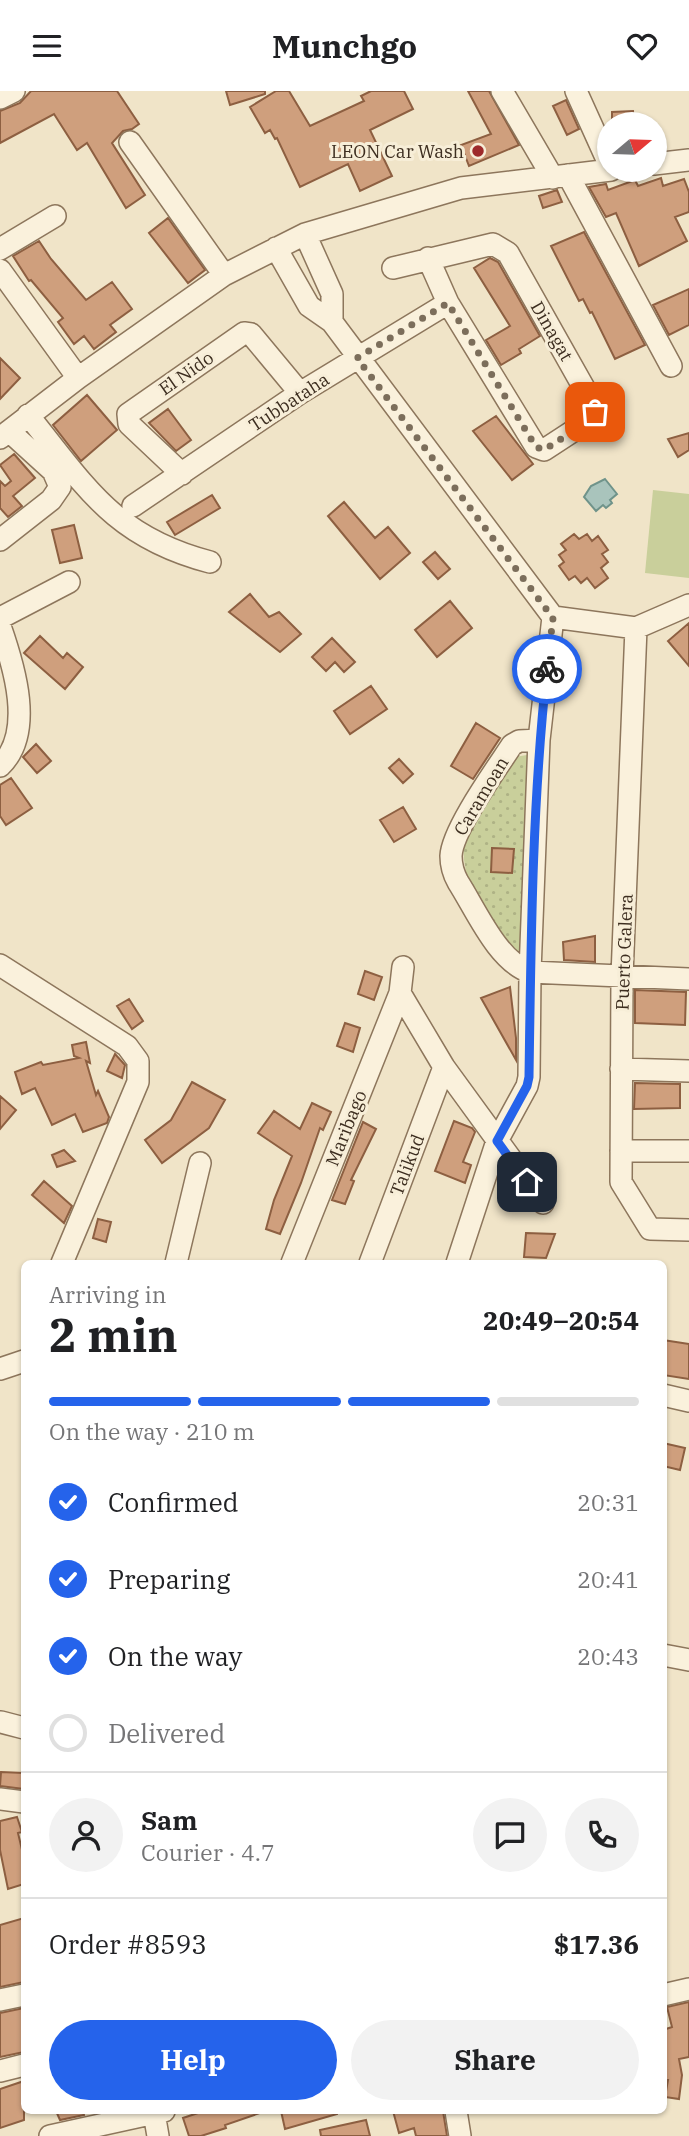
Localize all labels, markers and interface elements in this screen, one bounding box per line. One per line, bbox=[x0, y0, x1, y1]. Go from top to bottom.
text: Munchgo bbox=[272, 25, 417, 67]
icon: menu bbox=[28, 27, 66, 65]
icon: heart bbox=[623, 27, 661, 65]
north arrow bbox=[597, 112, 667, 182]
map controls bbox=[597, 112, 667, 182]
place label: LEON Car Wash bbox=[331, 140, 464, 163]
marker: LEON Car Wash bbox=[470, 143, 486, 159]
street label: Dinagat bbox=[526, 297, 578, 365]
street label: El Nido bbox=[154, 346, 218, 400]
street label: Tubbataha bbox=[245, 367, 334, 436]
pin bbox=[565, 382, 625, 442]
icon: bag bbox=[576, 393, 614, 431]
courier bbox=[512, 634, 582, 704]
icon: bike bbox=[528, 650, 566, 688]
street label: Caramoan bbox=[448, 752, 514, 840]
street label: Puerto Galera bbox=[610, 893, 638, 1011]
street label: Maribago bbox=[320, 1087, 372, 1169]
street label: Talikud bbox=[385, 1131, 429, 1199]
pin bbox=[497, 1152, 557, 1212]
icon: home bbox=[508, 1163, 546, 1201]
text: Arriving in bbox=[49, 1279, 166, 1309]
text: 20:49–20:54 bbox=[483, 1303, 639, 1337]
text: 2 min bbox=[49, 1305, 178, 1365]
text: On the way · 210 m bbox=[49, 1416, 255, 1446]
icon: check bbox=[49, 1483, 87, 1521]
text: Confirmed bbox=[108, 1485, 239, 1519]
text: 20:31 bbox=[577, 1487, 639, 1517]
icon: check bbox=[49, 1560, 87, 1598]
text: Preparing bbox=[108, 1562, 230, 1596]
text: 20:41 bbox=[577, 1564, 639, 1594]
icon: check bbox=[49, 1637, 87, 1675]
text: On the way bbox=[108, 1639, 242, 1673]
text: 20:43 bbox=[577, 1641, 639, 1671]
text: Delivered bbox=[108, 1716, 225, 1750]
button: person bbox=[49, 1798, 123, 1872]
button: chat bbox=[473, 1798, 547, 1872]
button: phone bbox=[565, 1798, 639, 1872]
text: Sam bbox=[141, 1803, 197, 1837]
text: Courier · 4.7 bbox=[141, 1837, 275, 1867]
text: Order #8593 bbox=[49, 1927, 207, 1961]
text: $17.36 bbox=[554, 1927, 639, 1961]
button: Help bbox=[49, 2020, 337, 2100]
button: Share bbox=[351, 2020, 639, 2100]

